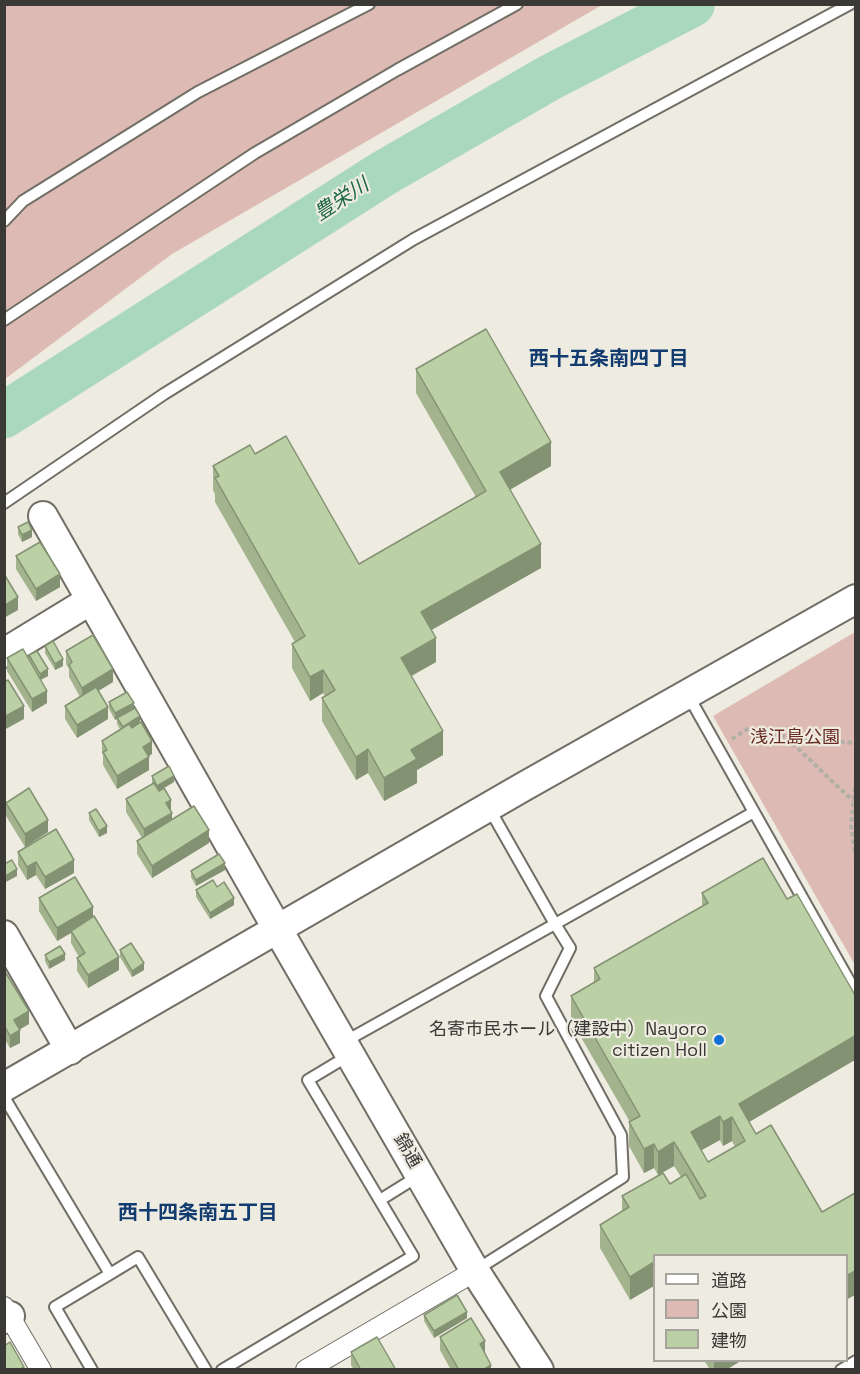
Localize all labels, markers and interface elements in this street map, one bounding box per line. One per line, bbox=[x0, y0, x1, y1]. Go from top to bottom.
water label: 豊栄川 bbox=[310, 174, 374, 226]
district label: 西十五条南四丁目 bbox=[529, 348, 689, 372]
park label: 浅江島公園 bbox=[750, 727, 840, 749]
place label: 名寄市民ホール（建設中）Nayoro citizen Holl bbox=[429, 1019, 707, 1062]
marker: 名寄市民ホール（建設中）Nayoro citizen Holl bbox=[712, 1033, 726, 1047]
street label: 錦通 bbox=[389, 1130, 425, 1172]
district label: 西十四条南五丁目 bbox=[118, 1202, 278, 1226]
legend bbox=[653, 1254, 848, 1362]
text: 道路 bbox=[711, 1269, 747, 1292]
text: 公園 bbox=[711, 1299, 747, 1322]
text: 建物 bbox=[711, 1329, 747, 1352]

